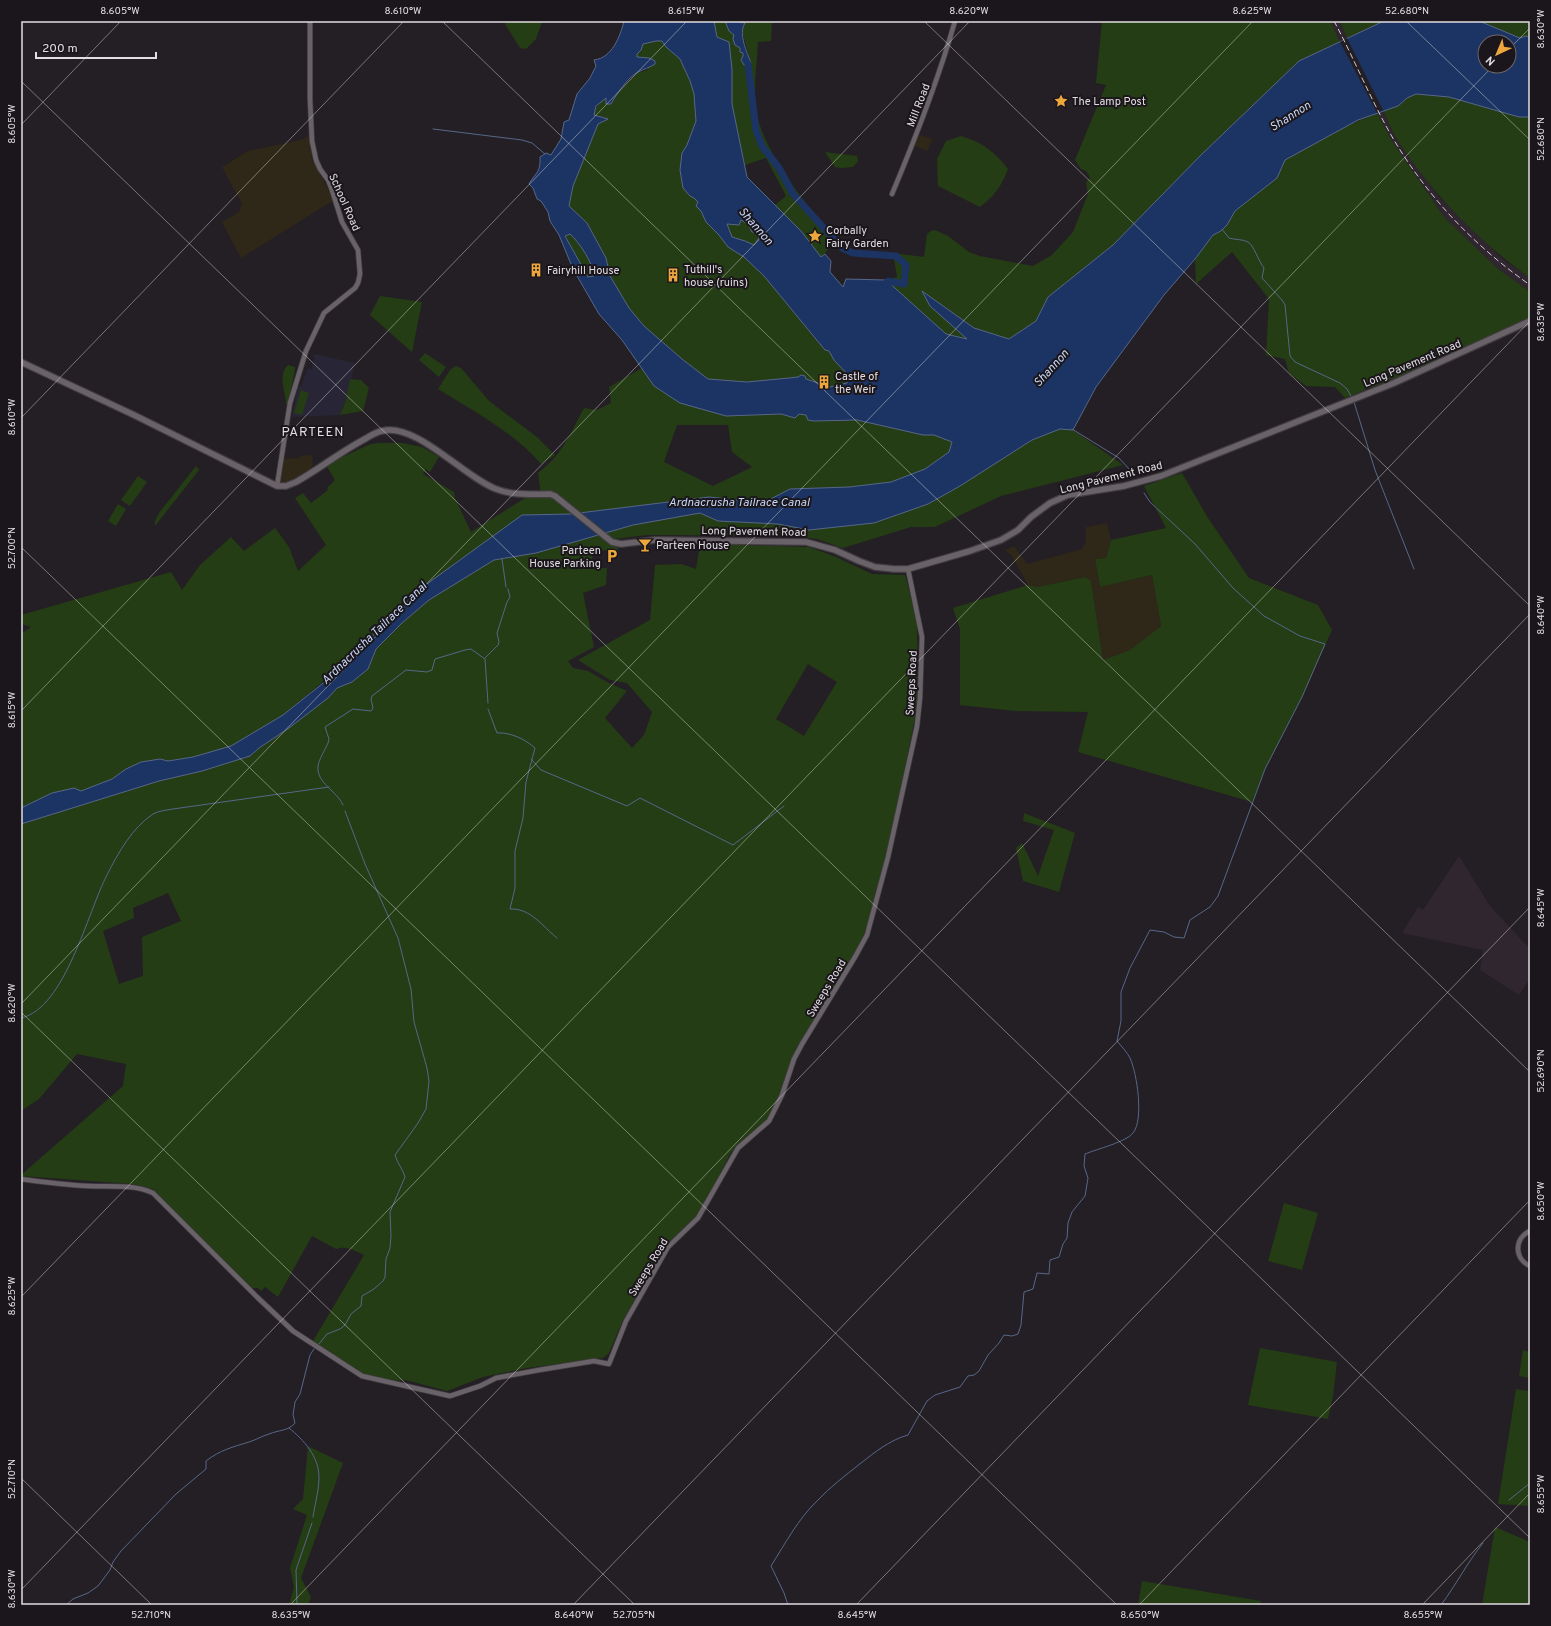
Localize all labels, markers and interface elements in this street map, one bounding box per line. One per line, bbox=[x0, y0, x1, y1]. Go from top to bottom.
text: 8.605°W bbox=[100, 5, 140, 18]
text: 8.610°W bbox=[385, 5, 421, 18]
text: 8.615°W bbox=[668, 5, 704, 18]
text: 8.620°W bbox=[949, 5, 989, 18]
text: 8.625°W bbox=[1232, 5, 1272, 18]
text: 52.680°N bbox=[1385, 5, 1429, 18]
text: 8.630°W bbox=[1535, 9, 1548, 49]
scale bar bbox=[36, 34, 156, 60]
north arrow bbox=[1477, 34, 1517, 74]
text: 200 m bbox=[42, 41, 78, 57]
text: N bbox=[1483, 53, 1498, 68]
street label: Mill Road bbox=[904, 82, 934, 129]
place icon: The Lamp Post bbox=[1053, 93, 1069, 109]
place label: The Lamp Post bbox=[1072, 95, 1146, 109]
water label: Shannon bbox=[1267, 98, 1314, 136]
text: 8.605°W bbox=[6, 104, 19, 144]
text: 52.680°N bbox=[1535, 117, 1548, 161]
street label: School Road bbox=[325, 171, 363, 233]
water label: Shannon bbox=[734, 204, 777, 249]
place label: Corbally Fairy Garden bbox=[826, 224, 889, 251]
place icon: Corbally Fairy Garden bbox=[807, 228, 823, 244]
building icon: Fairyhill House bbox=[528, 262, 544, 278]
place label: Tuthill's house (ruins) bbox=[684, 263, 748, 290]
place label: Fairyhill House bbox=[547, 264, 620, 278]
building icon: Tuthill's house (ruins) bbox=[665, 267, 681, 283]
text: 8.635°W bbox=[1535, 302, 1548, 342]
street label: Long Pavement Road bbox=[1361, 337, 1464, 391]
water label: Shannon bbox=[1031, 346, 1073, 391]
place label: Castle of the Weir bbox=[835, 370, 878, 397]
building icon: Castle of the Weir bbox=[816, 374, 832, 390]
text: 8.610°W bbox=[6, 399, 19, 435]
district label: PARTEEN bbox=[282, 425, 344, 441]
street label: Long Pavement Road bbox=[1059, 458, 1164, 497]
water label: Ardnacrusha Tailrace Canal bbox=[668, 495, 811, 511]
street label: Long Pavement Road bbox=[701, 524, 807, 540]
text: 52.700°N bbox=[6, 527, 19, 569]
bar icon: Parteen House bbox=[637, 537, 653, 553]
place label: Parteen House bbox=[656, 539, 729, 553]
place label: Parteen House Parking bbox=[529, 544, 601, 571]
parking icon: Parteen House Parking bbox=[604, 548, 620, 564]
water label: Ardnacrusha Tailrace Canal bbox=[318, 578, 432, 689]
text: 8.640°W bbox=[1535, 595, 1548, 635]
street label: Sweeps Road bbox=[903, 650, 921, 716]
text: 8.615°W bbox=[6, 692, 19, 728]
text: 8.645°W bbox=[1535, 888, 1548, 928]
street label: Sweeps Road bbox=[804, 957, 850, 1020]
text: 8.620°W bbox=[6, 983, 19, 1023]
text: 52.690°N bbox=[1535, 1049, 1548, 1093]
text: 8.650°W bbox=[1535, 1181, 1548, 1221]
street label: Sweeps Road bbox=[626, 1236, 672, 1299]
text: 8.625°W bbox=[6, 1276, 19, 1316]
text: 52.710°N bbox=[6, 1459, 19, 1499]
text: 8.655°W bbox=[1535, 1474, 1548, 1514]
text: 8.630°W bbox=[6, 1569, 19, 1609]
text: 52.710°N bbox=[131, 1609, 171, 1622]
text: 8.635°W bbox=[271, 1609, 311, 1622]
text: 8.640°W bbox=[554, 1609, 594, 1622]
text: 52.705°N bbox=[613, 1609, 655, 1622]
text: 8.645°W bbox=[837, 1609, 877, 1622]
text: 8.650°W bbox=[1120, 1609, 1160, 1622]
text: 8.655°W bbox=[1403, 1609, 1443, 1622]

